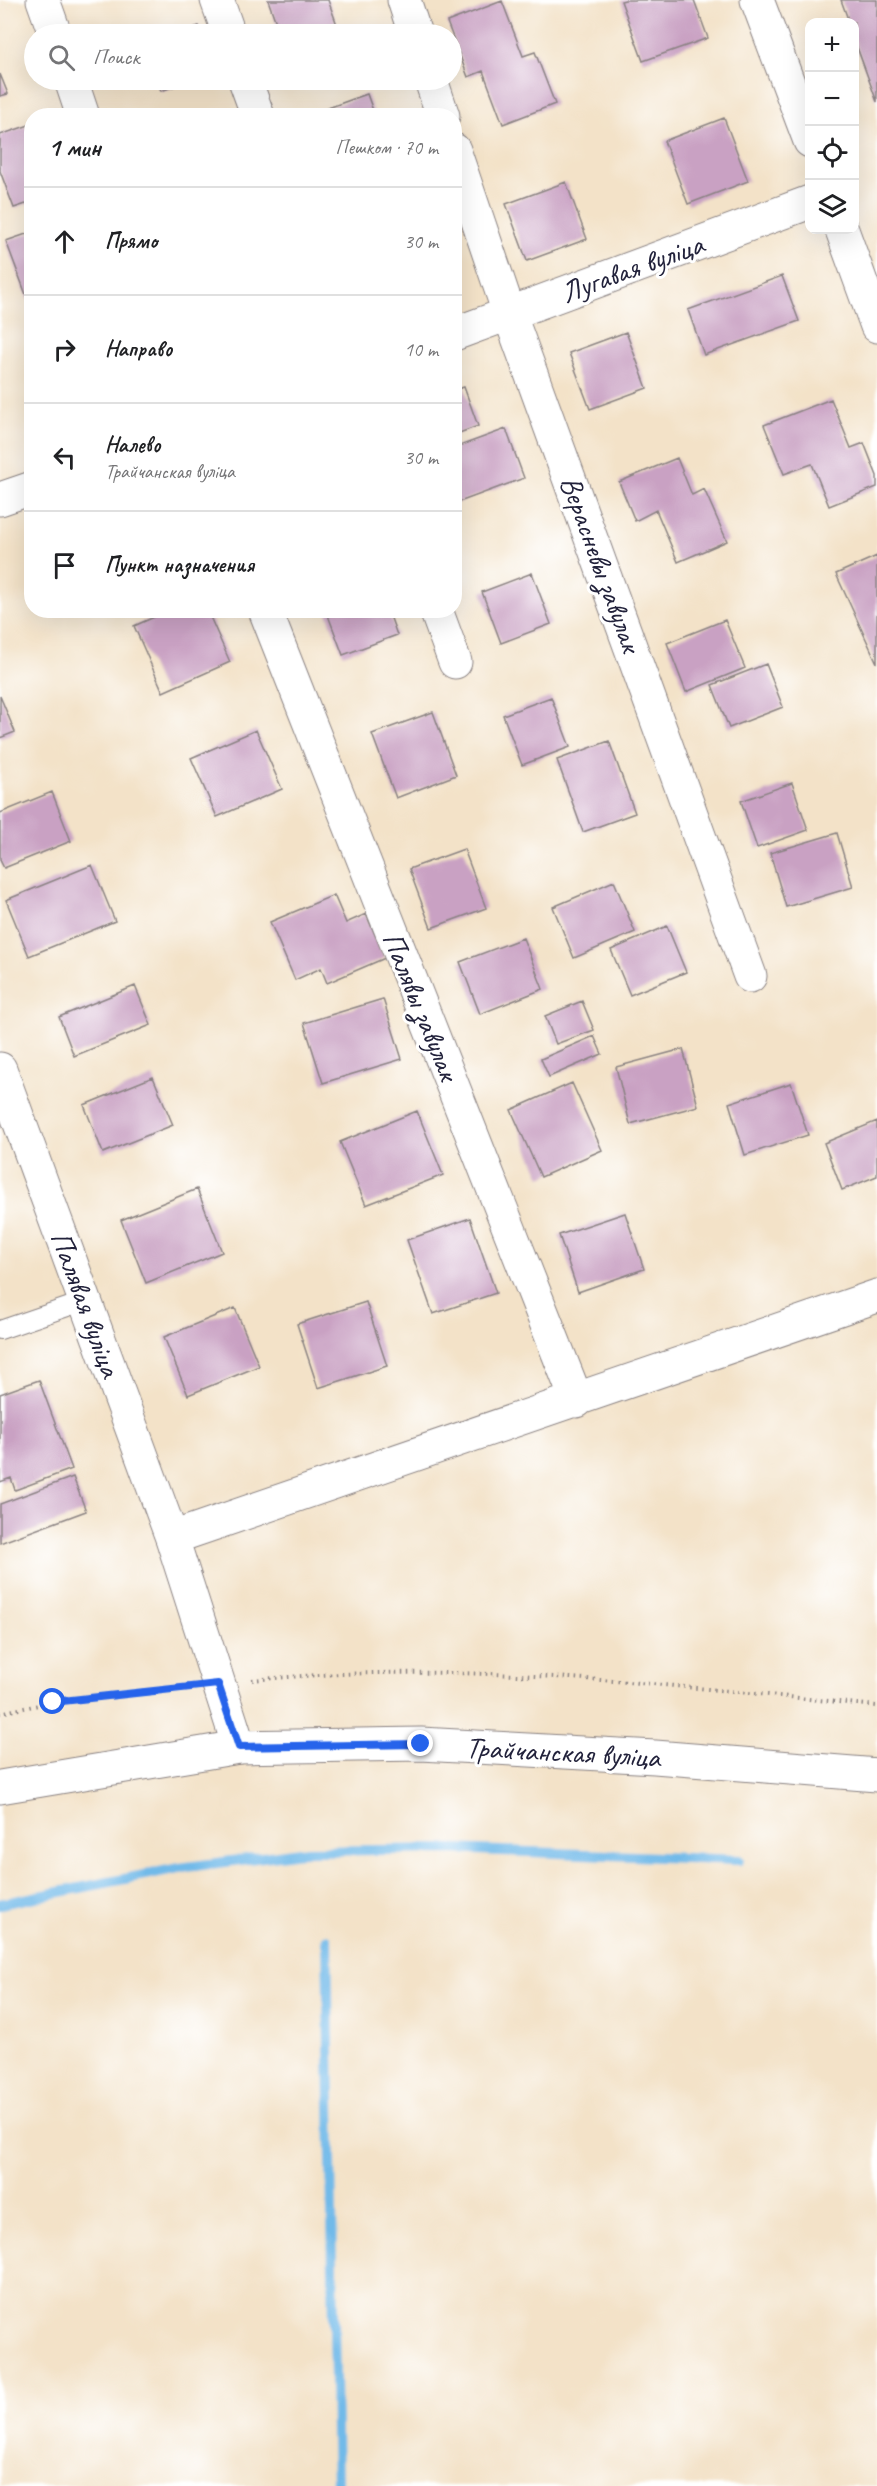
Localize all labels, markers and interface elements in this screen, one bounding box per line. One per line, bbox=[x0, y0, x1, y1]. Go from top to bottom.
map controls bbox=[805, 18, 859, 234]
button: + bbox=[805, 18, 859, 72]
search box bbox=[24, 24, 462, 90]
icon: search bbox=[45, 41, 78, 74]
text: Поиск bbox=[93, 43, 139, 71]
button: − bbox=[805, 72, 859, 126]
button: locate bbox=[805, 126, 859, 180]
text: 1 мин bbox=[48, 131, 101, 164]
text: Пешком · 70 m bbox=[335, 135, 438, 160]
button: layers bbox=[805, 180, 859, 234]
street label: Лугавая вуліца bbox=[555, 224, 710, 311]
icon: ahead bbox=[48, 225, 81, 258]
text: Прямо bbox=[105, 227, 157, 255]
text: 30 m bbox=[404, 229, 438, 254]
icon: right bbox=[48, 333, 81, 366]
text: Направо bbox=[105, 335, 172, 363]
text: 10 m bbox=[404, 337, 438, 362]
text: Налево bbox=[105, 431, 161, 459]
icon: left bbox=[48, 441, 81, 474]
text: 30 m bbox=[404, 445, 438, 470]
text: Трайчанская вуліца bbox=[105, 459, 235, 484]
street label: Верасневы завулак bbox=[552, 471, 651, 660]
icon: arrive bbox=[48, 549, 81, 582]
text: Пункт назначения bbox=[105, 551, 254, 579]
street label: Палявы завулак bbox=[374, 926, 469, 1089]
street label: Палявая вуліца bbox=[42, 1226, 131, 1384]
route start bbox=[39, 1688, 65, 1714]
street label: Трайчанская вуліца bbox=[465, 1728, 663, 1776]
route end bbox=[407, 1730, 433, 1756]

